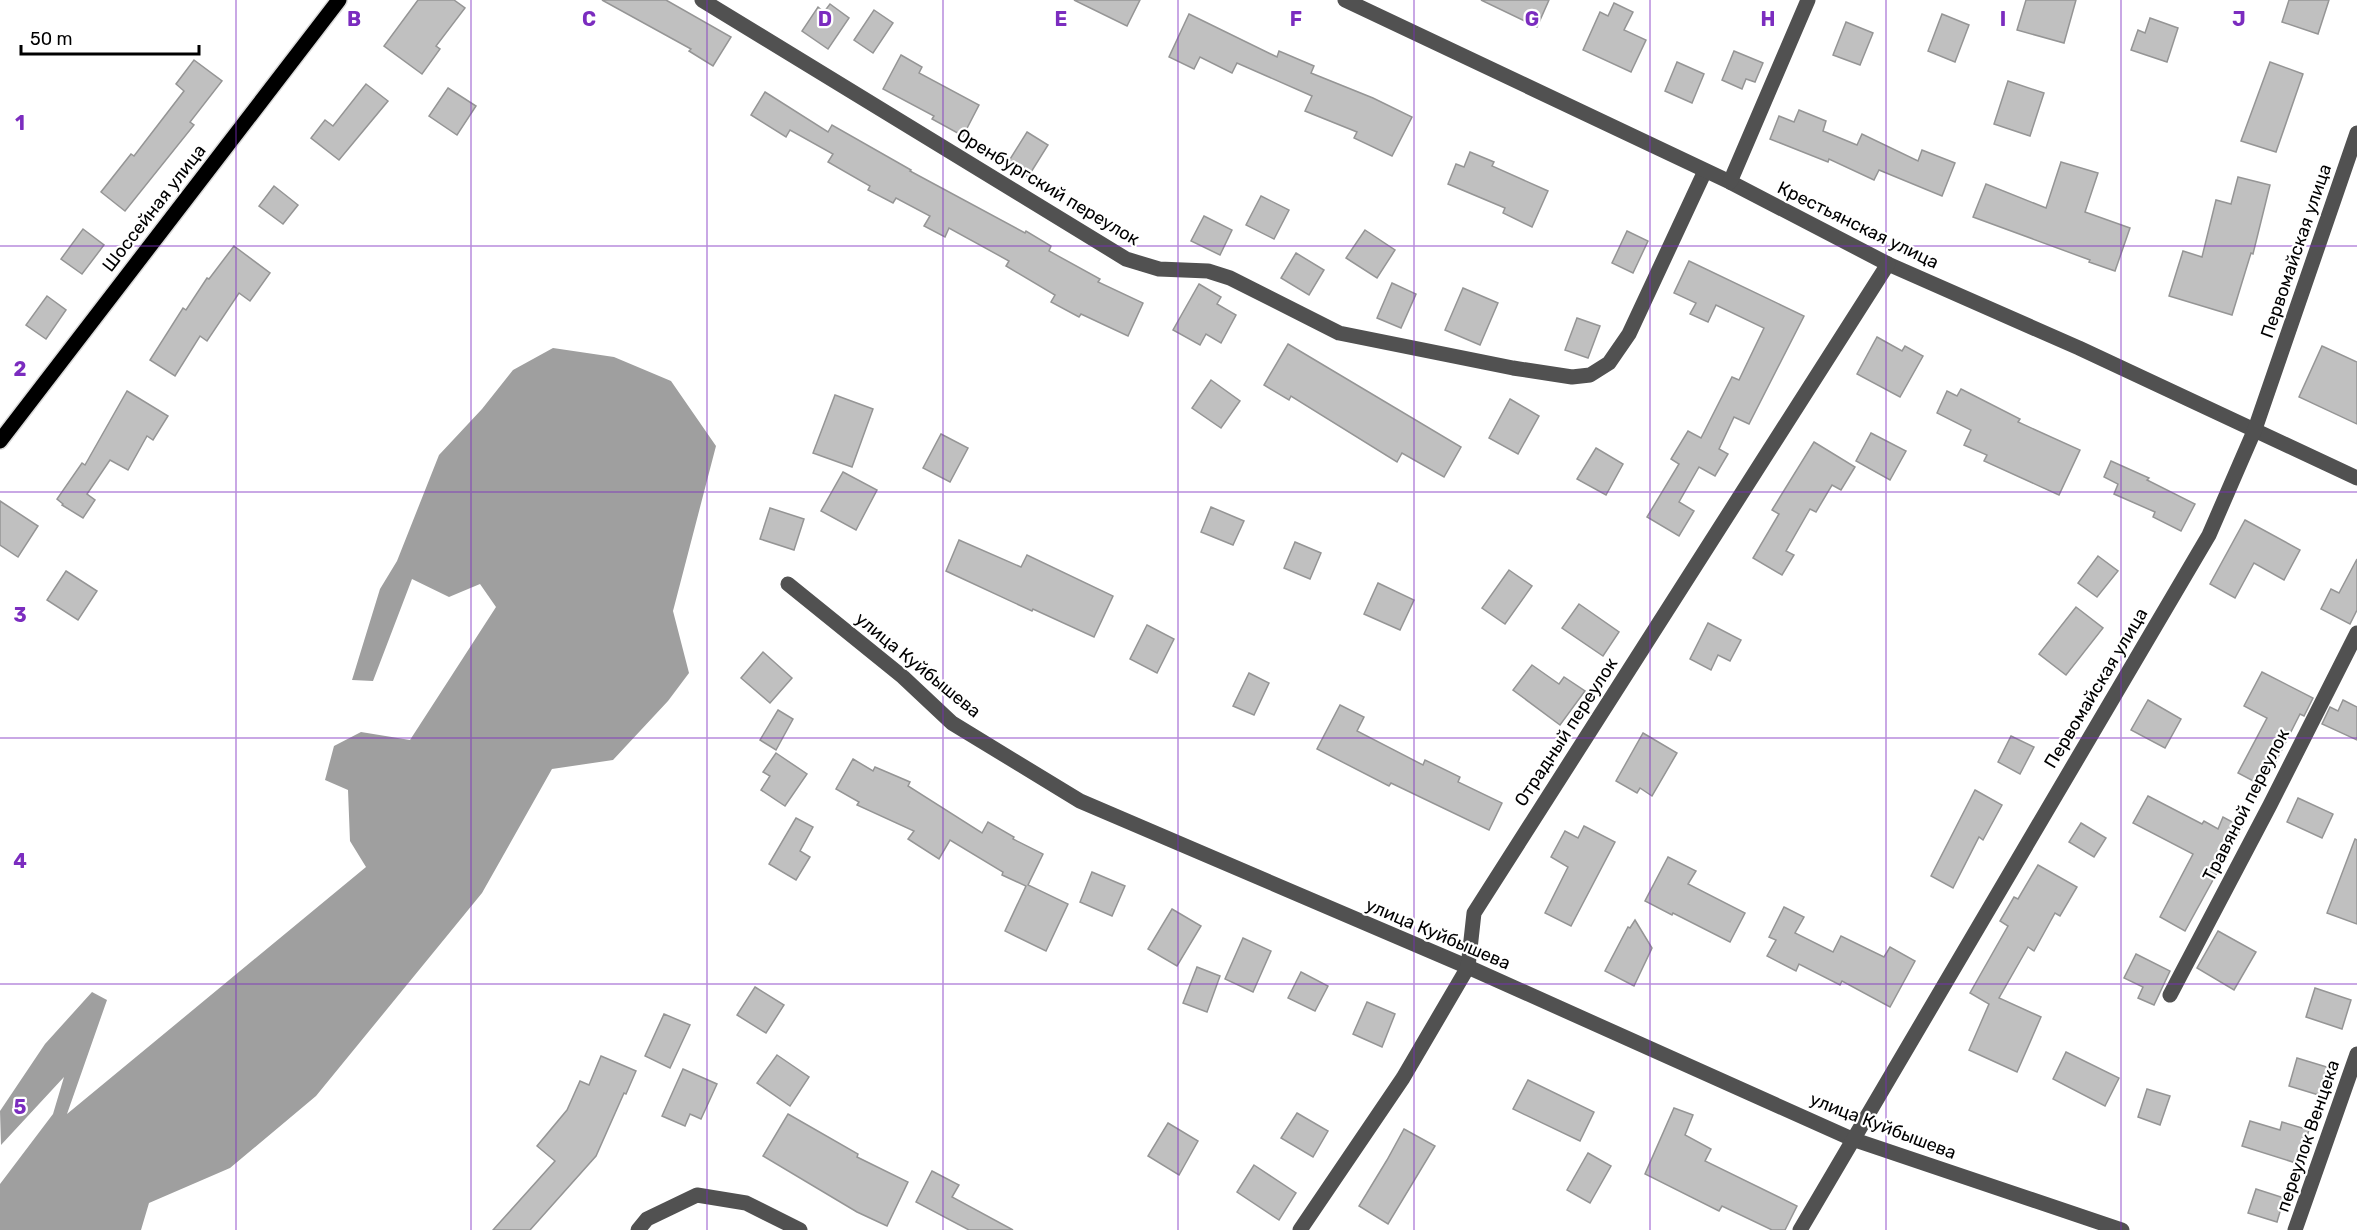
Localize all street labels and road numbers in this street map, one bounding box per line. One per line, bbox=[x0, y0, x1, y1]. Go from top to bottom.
street label: Оренбургский переулок bbox=[953, 124, 1144, 251]
street label: Шоссейная улица bbox=[97, 140, 211, 276]
street label: Первомайская улица bbox=[2256, 161, 2336, 341]
street label: Крестьянская улица bbox=[1774, 176, 1942, 274]
street label: Первомайская улица bbox=[2040, 604, 2152, 772]
street label: улица Куйбышева bbox=[851, 608, 985, 722]
street label: Отрадный переулок bbox=[1510, 653, 1622, 810]
street label: Травяной переулок bbox=[2198, 725, 2294, 885]
street label: улица Куйбышева bbox=[1362, 894, 1514, 974]
street label: переулок Венцека bbox=[2272, 1057, 2344, 1215]
street label: улица Куйбышева bbox=[1807, 1088, 1959, 1164]

